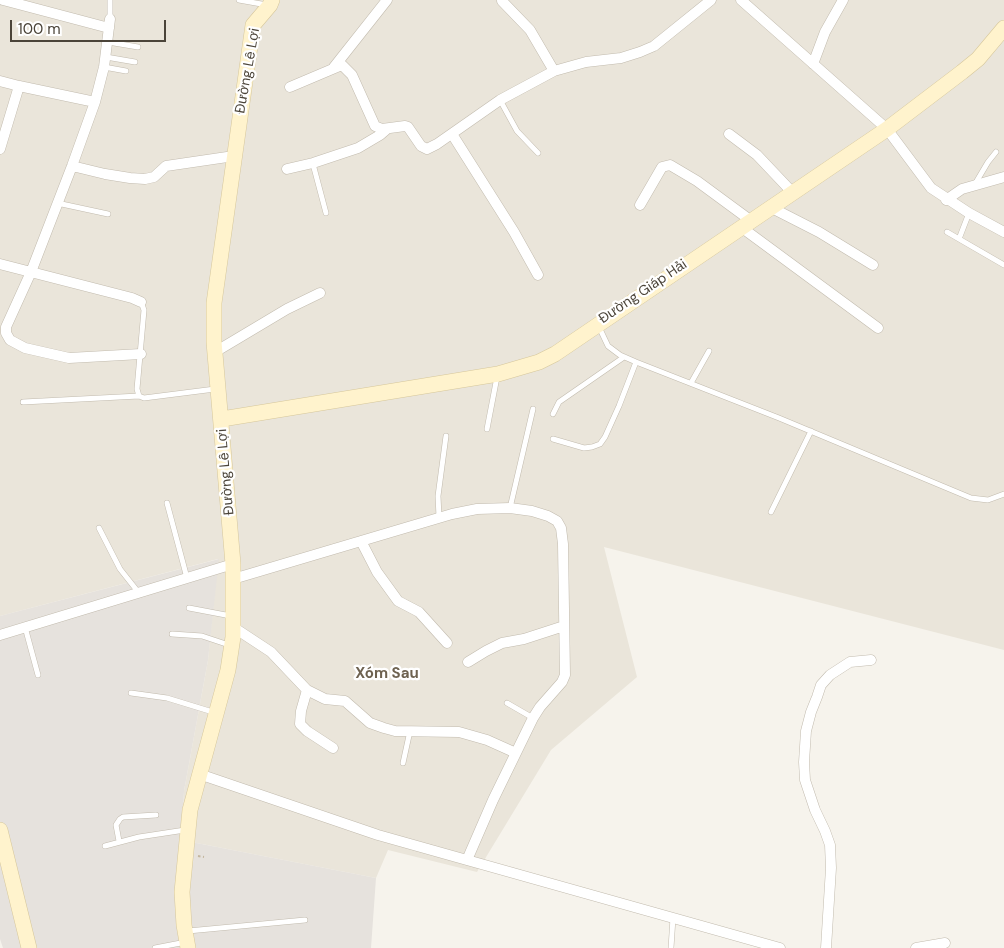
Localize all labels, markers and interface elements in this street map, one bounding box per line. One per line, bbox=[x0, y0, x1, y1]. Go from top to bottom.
scale bar bbox=[12, 10, 169, 42]
text: 100 m bbox=[18, 19, 61, 39]
street label: Đường Lê Lợi bbox=[232, 27, 264, 115]
street label: Đường Giáp Hải bbox=[596, 256, 690, 328]
street label: Đường Lê Lợi bbox=[214, 428, 238, 516]
district label: Xóm Sau bbox=[355, 665, 419, 683]

